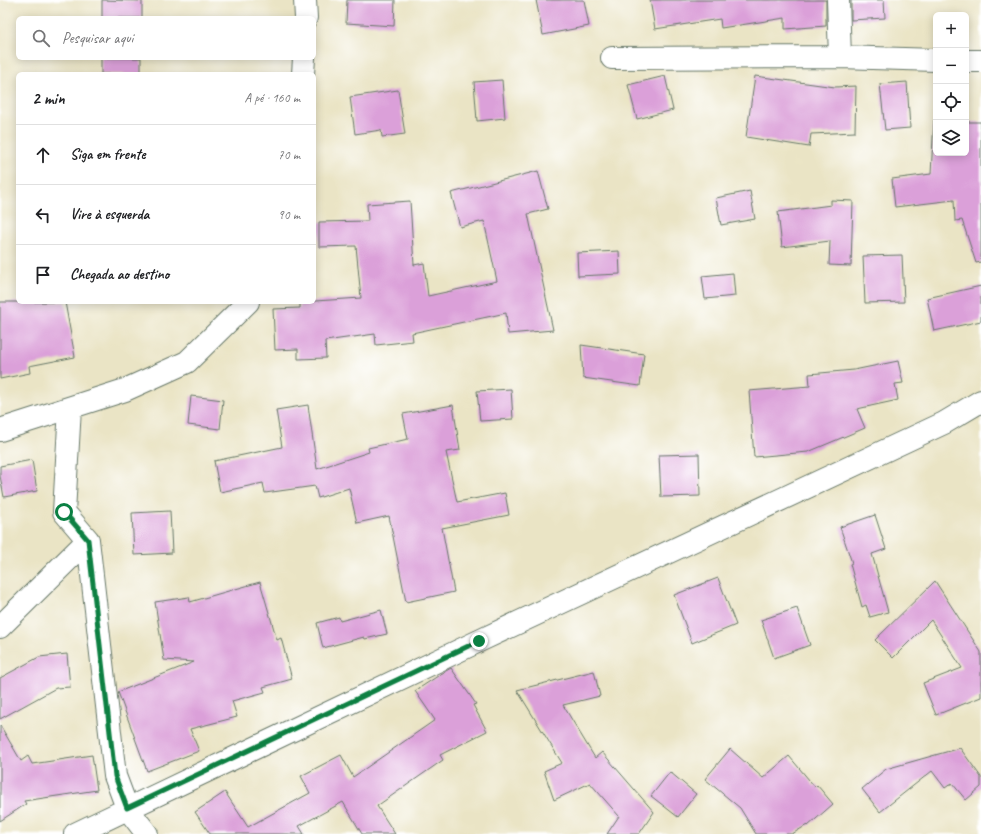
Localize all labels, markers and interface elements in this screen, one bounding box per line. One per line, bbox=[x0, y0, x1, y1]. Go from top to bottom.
map controls bbox=[933, 12, 969, 156]
button: + bbox=[933, 12, 969, 48]
search box bbox=[16, 16, 316, 60]
icon: search bbox=[30, 27, 52, 49]
text: Pesquisar aqui bbox=[62, 29, 133, 48]
button: − bbox=[933, 48, 969, 84]
button: locate bbox=[933, 84, 969, 120]
text: 2 min bbox=[32, 88, 65, 109]
text: A pé · 160 m bbox=[244, 90, 300, 106]
button: layers bbox=[933, 120, 969, 156]
icon: ahead bbox=[32, 144, 54, 166]
text: Siga em frente bbox=[70, 145, 146, 164]
text: 70 m bbox=[278, 147, 300, 163]
icon: left bbox=[32, 204, 54, 226]
text: Vire à esquerda bbox=[70, 205, 149, 224]
text: 90 m bbox=[278, 207, 300, 223]
icon: arrive bbox=[32, 264, 54, 286]
text: Chegada ao destino bbox=[70, 265, 169, 284]
route start bbox=[55, 503, 73, 521]
route end bbox=[470, 632, 488, 650]

